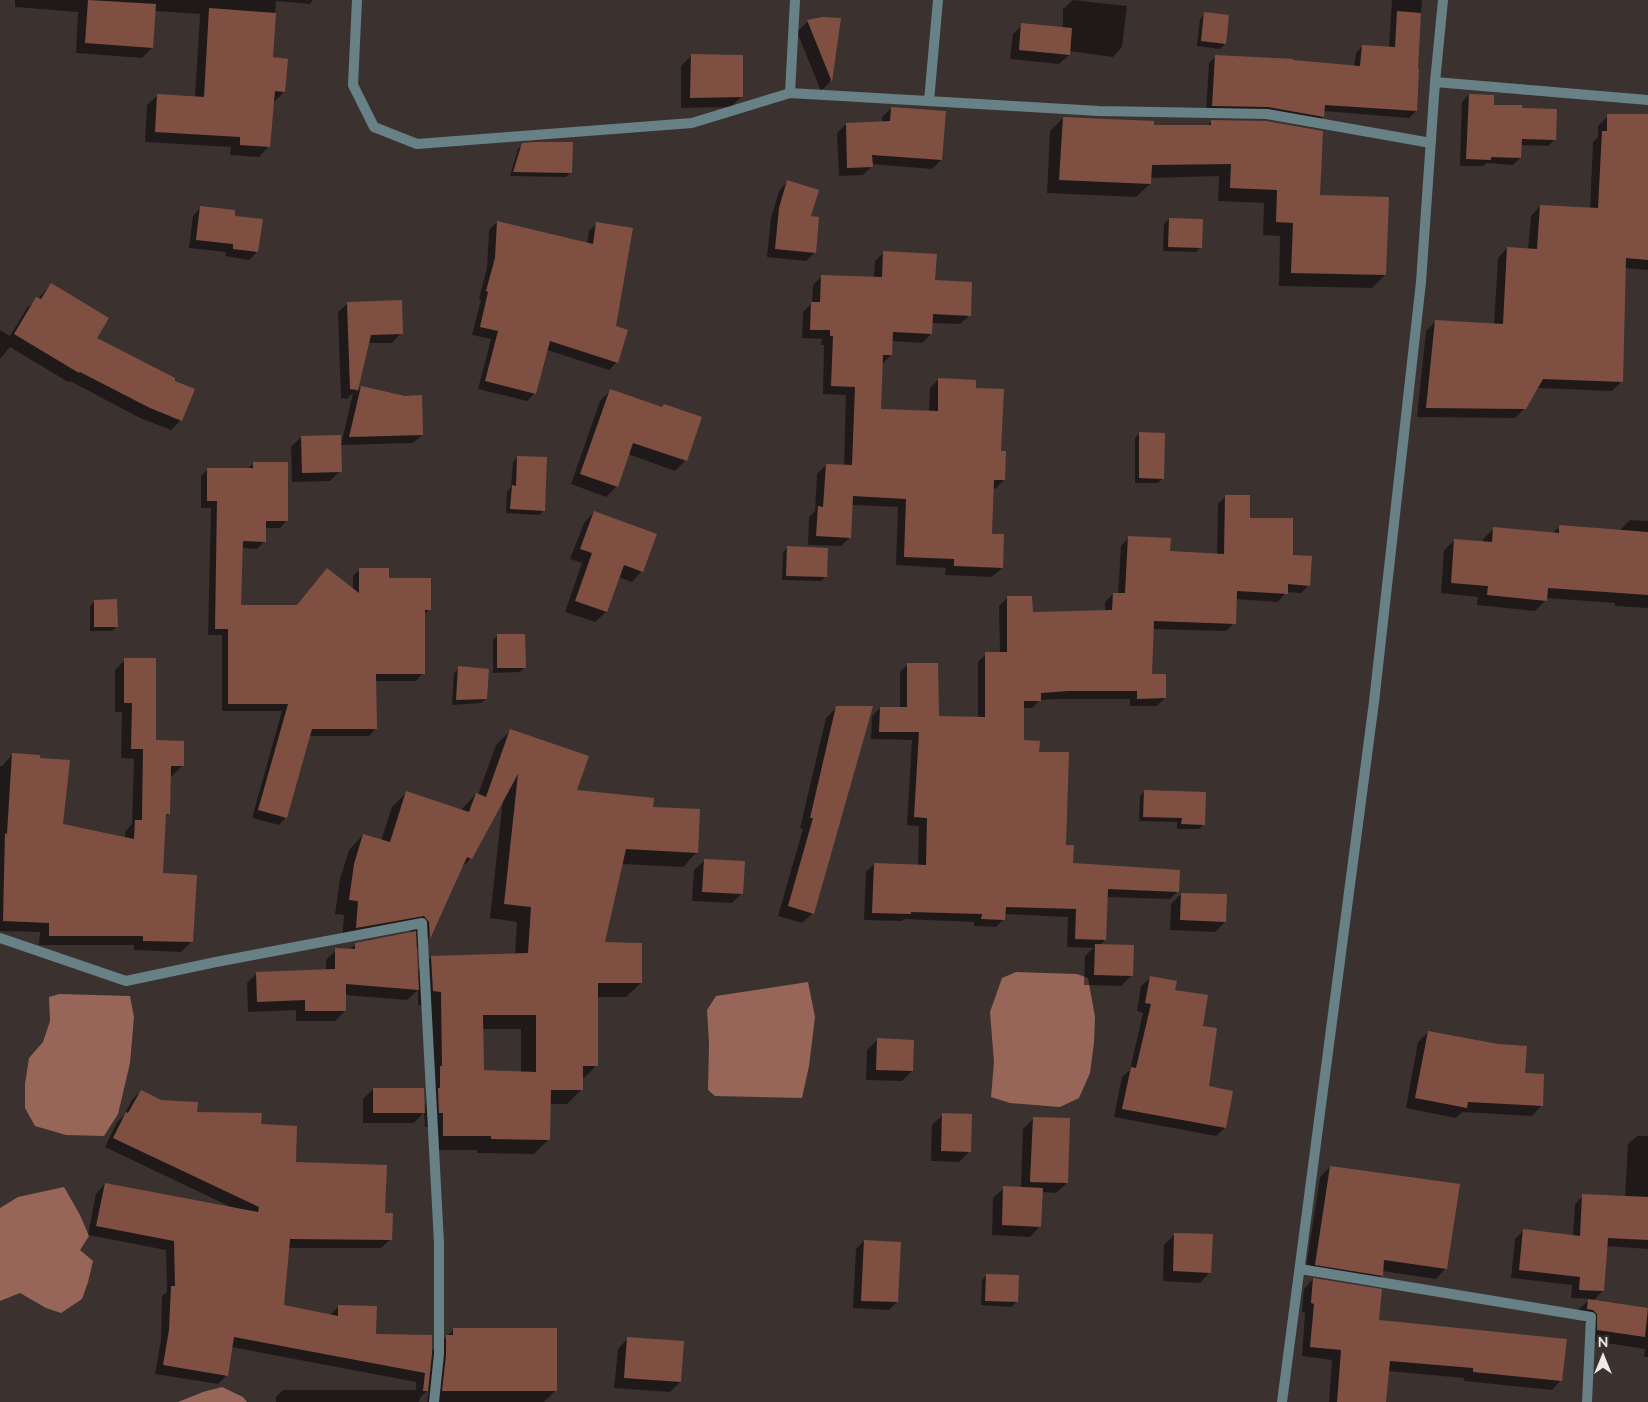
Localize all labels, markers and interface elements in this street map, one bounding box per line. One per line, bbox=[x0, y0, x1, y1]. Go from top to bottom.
north arrow bbox=[1578, 1332, 1628, 1382]
text: N bbox=[1598, 1333, 1608, 1351]

